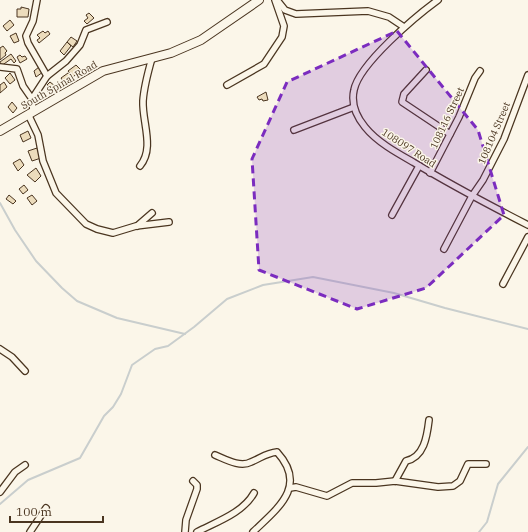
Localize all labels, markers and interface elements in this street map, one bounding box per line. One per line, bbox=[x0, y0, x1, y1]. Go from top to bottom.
street label: South Spinal Road bbox=[19, 58, 99, 112]
street label: 108116 Street bbox=[427, 85, 467, 151]
street label: 108104 Street bbox=[475, 99, 513, 166]
street label: 108097 Road bbox=[379, 126, 439, 170]
scale bar bbox=[10, 498, 103, 524]
text: 100 m bbox=[16, 504, 52, 519]

